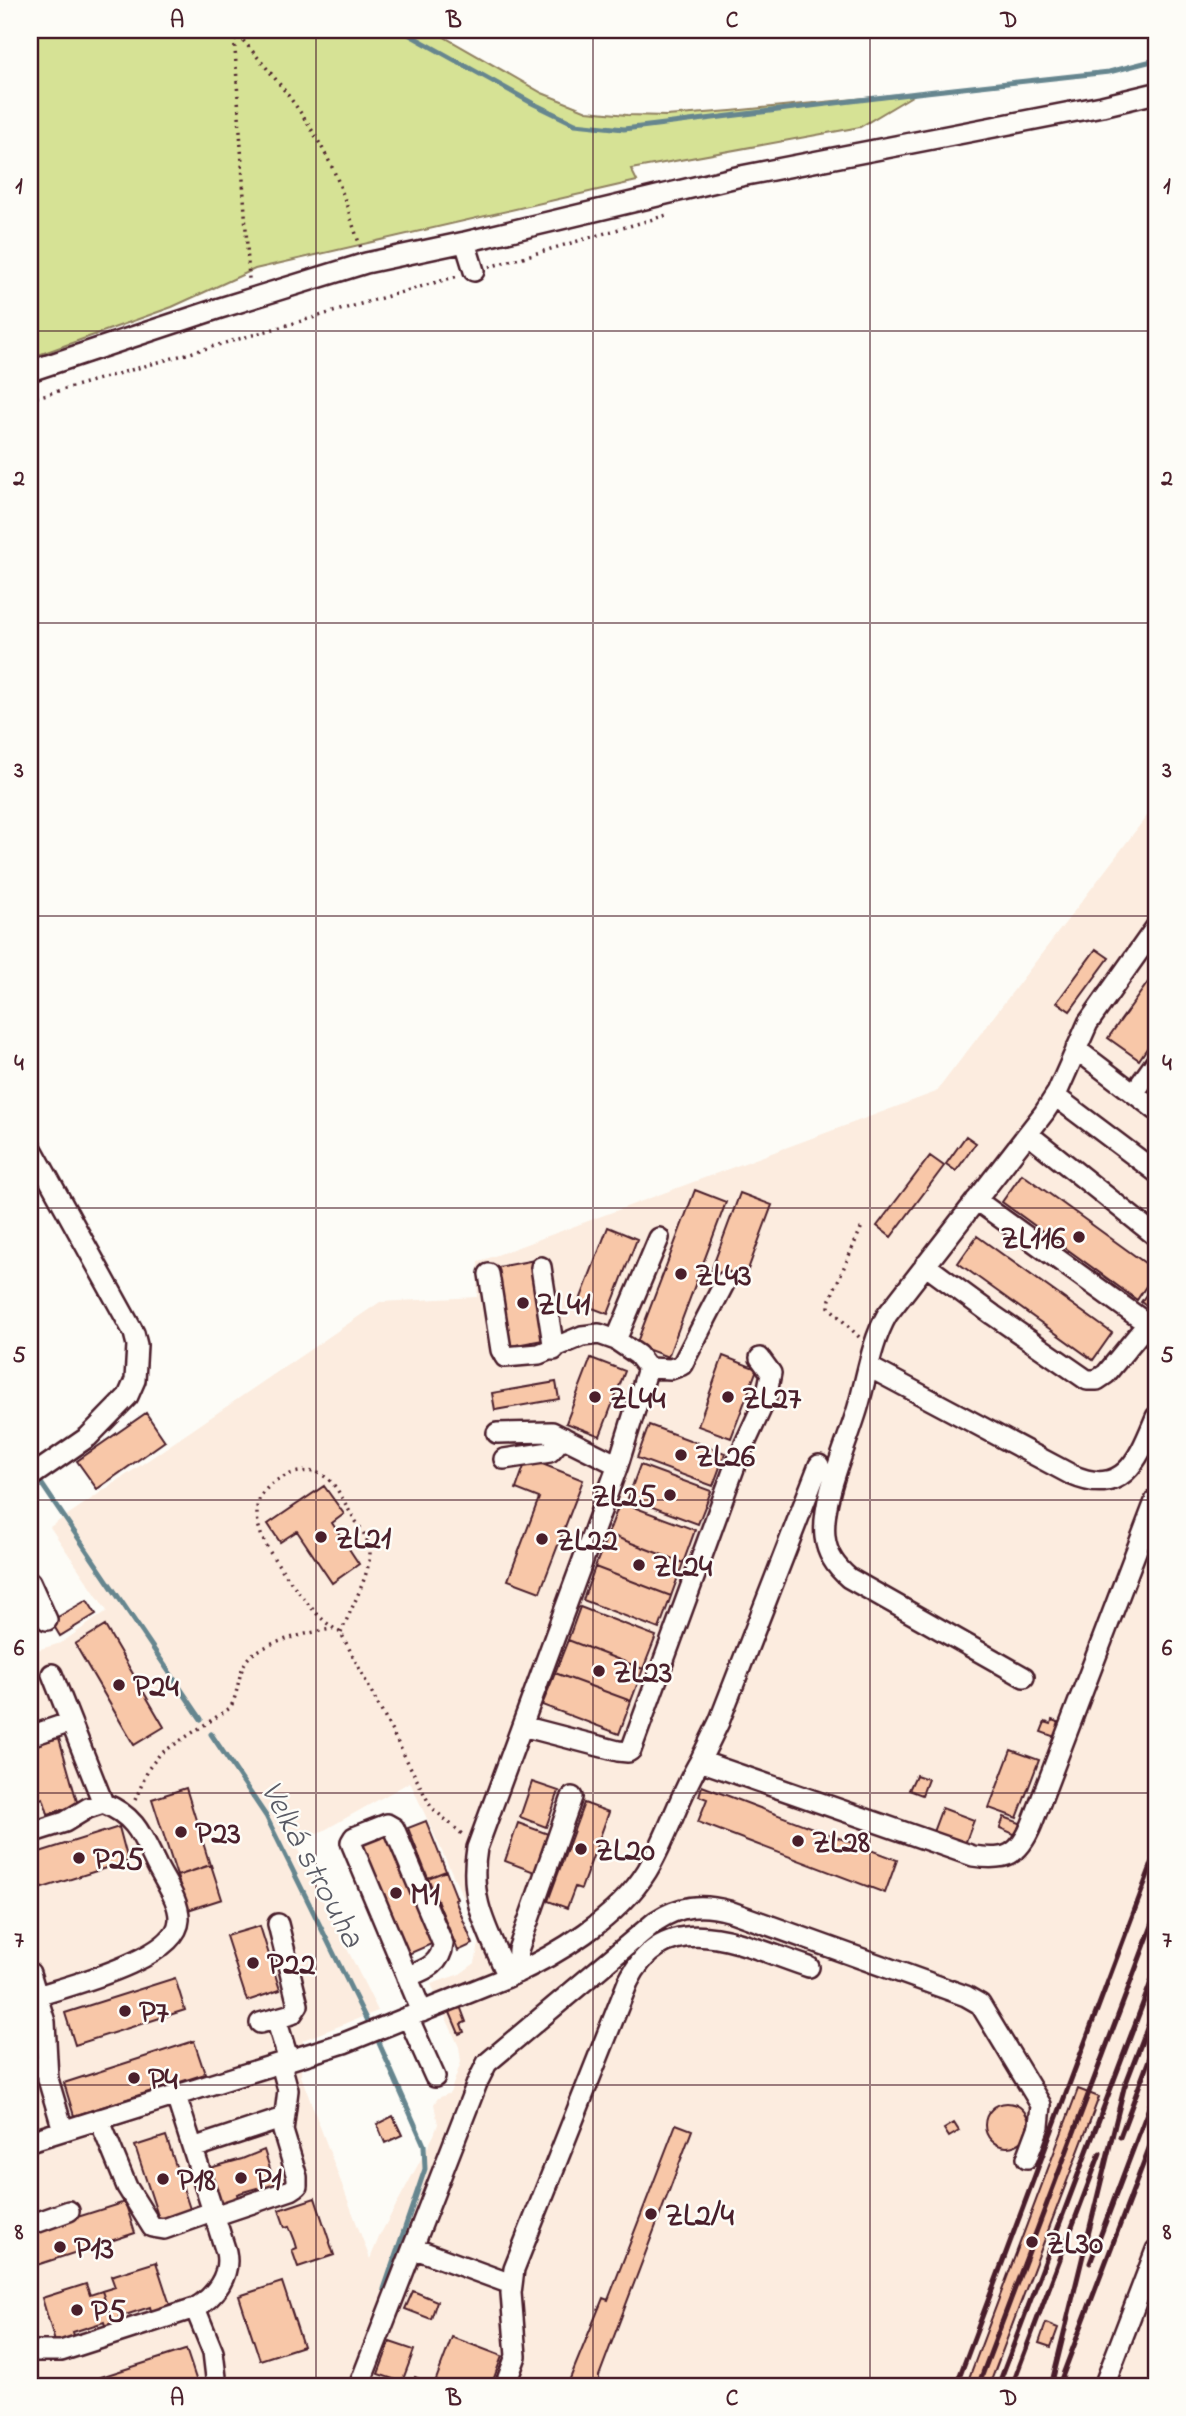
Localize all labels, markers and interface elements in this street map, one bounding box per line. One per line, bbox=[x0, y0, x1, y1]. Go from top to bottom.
text: A bbox=[170, 5, 184, 38]
text: B bbox=[445, 5, 462, 38]
text: C bbox=[726, 5, 739, 38]
text: D bbox=[1000, 5, 1017, 38]
text: 1 bbox=[15, 171, 23, 204]
text: 1 bbox=[1163, 171, 1171, 204]
text: 2 bbox=[12, 463, 25, 496]
text: 2 bbox=[1160, 463, 1173, 496]
text: 3 bbox=[13, 755, 24, 788]
text: 3 bbox=[1161, 755, 1172, 788]
text: 4 bbox=[14, 1048, 24, 1081]
text: 4 bbox=[1162, 1048, 1172, 1081]
place label: ZL116 bbox=[1001, 1217, 1065, 1264]
marker: ZL116 bbox=[1071, 1229, 1087, 1245]
place label: ZL43 bbox=[695, 1254, 751, 1301]
marker: ZL43 bbox=[673, 1266, 689, 1282]
place label: ZL41 bbox=[537, 1283, 590, 1330]
marker: ZL41 bbox=[515, 1295, 531, 1311]
text: 5 bbox=[12, 1340, 26, 1373]
text: 5 bbox=[1160, 1340, 1174, 1373]
place label: ZL44 bbox=[609, 1377, 666, 1424]
place label: ZL27 bbox=[742, 1377, 802, 1424]
marker: ZL44 bbox=[587, 1389, 603, 1405]
marker: ZL27 bbox=[720, 1389, 736, 1405]
place label: ZL26 bbox=[695, 1435, 755, 1482]
marker: ZL26 bbox=[673, 1447, 689, 1463]
place label: ZL25 bbox=[592, 1475, 656, 1522]
marker: ZL25 bbox=[662, 1487, 678, 1503]
place label: ZL21 bbox=[335, 1517, 391, 1564]
place label: ZL22 bbox=[556, 1519, 618, 1566]
marker: ZL21 bbox=[313, 1529, 329, 1545]
marker: ZL22 bbox=[534, 1531, 550, 1547]
place label: ZL24 bbox=[653, 1545, 713, 1592]
marker: ZL24 bbox=[631, 1557, 647, 1573]
text: 6 bbox=[14, 1633, 25, 1666]
text: 6 bbox=[1162, 1633, 1173, 1666]
place label: ZL23 bbox=[613, 1651, 672, 1698]
marker: ZL23 bbox=[591, 1663, 607, 1679]
place label: P24 bbox=[133, 1665, 180, 1712]
marker: P24 bbox=[111, 1677, 127, 1693]
water label: Velká strouha bbox=[246, 1773, 375, 1958]
place label: P23 bbox=[195, 1812, 241, 1859]
place label: ZL28 bbox=[812, 1821, 870, 1868]
marker: P23 bbox=[173, 1824, 189, 1840]
place label: ZL20 bbox=[595, 1829, 655, 1876]
marker: ZL28 bbox=[790, 1833, 806, 1849]
place label: P25 bbox=[93, 1838, 144, 1885]
marker: ZL20 bbox=[573, 1841, 589, 1857]
marker: P25 bbox=[71, 1850, 87, 1866]
place label: M1 bbox=[410, 1873, 440, 1920]
marker: M1 bbox=[388, 1885, 404, 1901]
text: 7 bbox=[14, 1925, 24, 1958]
text: 7 bbox=[1162, 1925, 1172, 1958]
place label: P22 bbox=[267, 1943, 316, 1990]
marker: P22 bbox=[245, 1955, 261, 1971]
place label: P7 bbox=[139, 1991, 170, 2038]
marker: P7 bbox=[117, 2003, 133, 2019]
place label: P4 bbox=[148, 2058, 179, 2105]
marker: P4 bbox=[126, 2070, 142, 2086]
place label: P1 bbox=[255, 2158, 282, 2205]
place label: P18 bbox=[177, 2159, 216, 2206]
marker: P1 bbox=[233, 2170, 249, 2186]
marker: P18 bbox=[155, 2171, 171, 2187]
place label: ZL2/4 bbox=[665, 2194, 735, 2241]
marker: ZL2/4 bbox=[643, 2206, 659, 2222]
text: 8 bbox=[14, 2217, 24, 2250]
text: 8 bbox=[1162, 2217, 1172, 2250]
place label: ZL30 bbox=[1046, 2222, 1103, 2269]
place label: P13 bbox=[74, 2227, 114, 2274]
marker: ZL30 bbox=[1024, 2234, 1040, 2250]
marker: P13 bbox=[52, 2239, 68, 2255]
place label: P5 bbox=[91, 2290, 126, 2337]
marker: P5 bbox=[69, 2302, 85, 2318]
text: A bbox=[170, 2383, 184, 2416]
text: B bbox=[445, 2383, 462, 2416]
text: C bbox=[726, 2383, 739, 2416]
text: D bbox=[1000, 2383, 1017, 2416]

